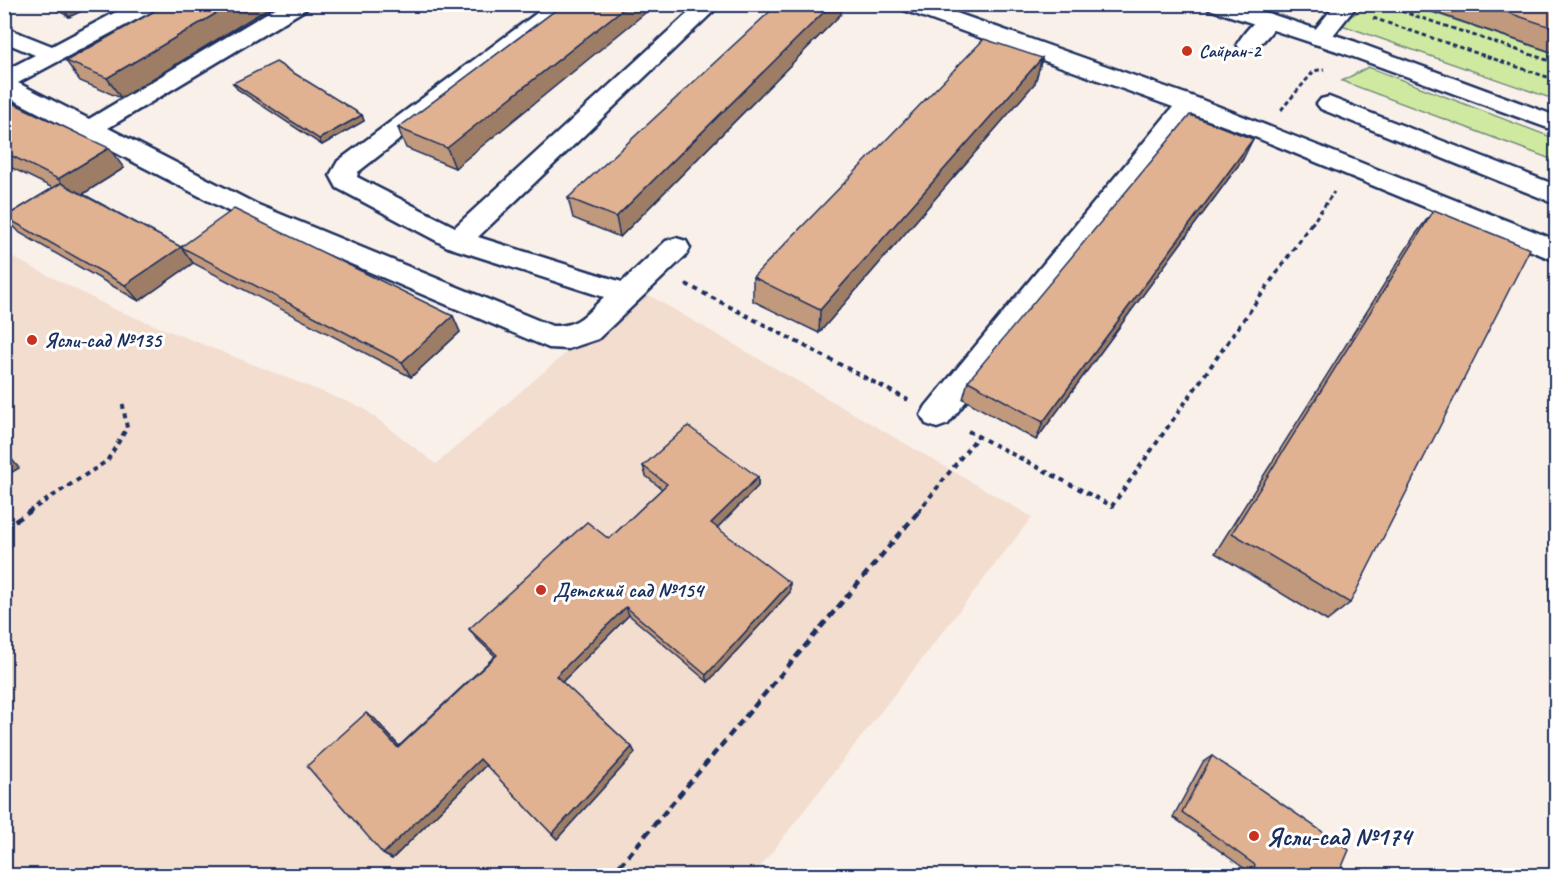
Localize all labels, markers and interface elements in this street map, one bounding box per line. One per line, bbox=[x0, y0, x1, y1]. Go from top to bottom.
place label: Сайран-2 bbox=[1199, 40, 1262, 62]
marker: Сайран-2 bbox=[1180, 44, 1194, 58]
place label: Ясли-сад №135 bbox=[44, 327, 163, 353]
marker: Ясли-сад №135 bbox=[25, 333, 39, 347]
place label: Детский сад №154 bbox=[553, 577, 706, 603]
marker: Детский сад №154 bbox=[534, 583, 548, 597]
place label: Ясли-сад №174 bbox=[1266, 820, 1415, 853]
marker: Ясли-сад №174 bbox=[1247, 829, 1261, 843]

